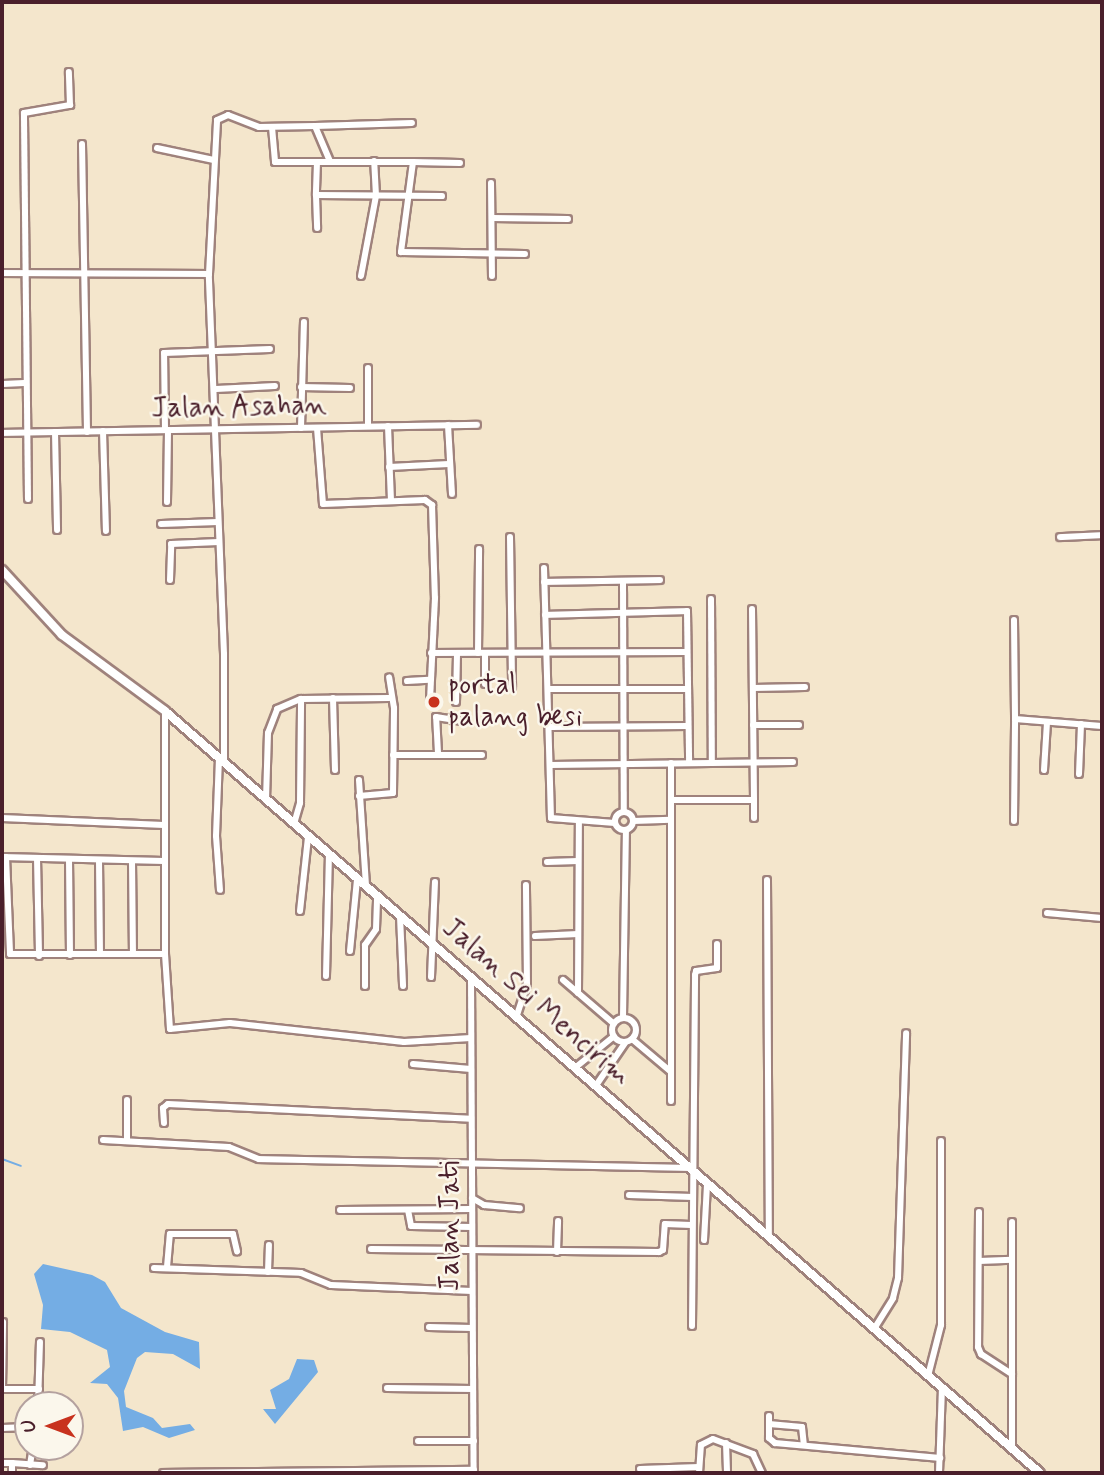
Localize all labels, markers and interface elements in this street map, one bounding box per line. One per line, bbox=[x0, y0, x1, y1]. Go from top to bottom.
street label: Jalan Asahan bbox=[150, 390, 328, 426]
place label: portal palang besi bbox=[448, 669, 582, 735]
marker: portal palang besi bbox=[426, 694, 442, 710]
street label: Jalan Sei Mencirim bbox=[435, 912, 637, 1094]
street label: Jalan Jati bbox=[434, 1162, 468, 1290]
north arrow bbox=[14, 1391, 84, 1461]
text: U bbox=[17, 1420, 42, 1432]

